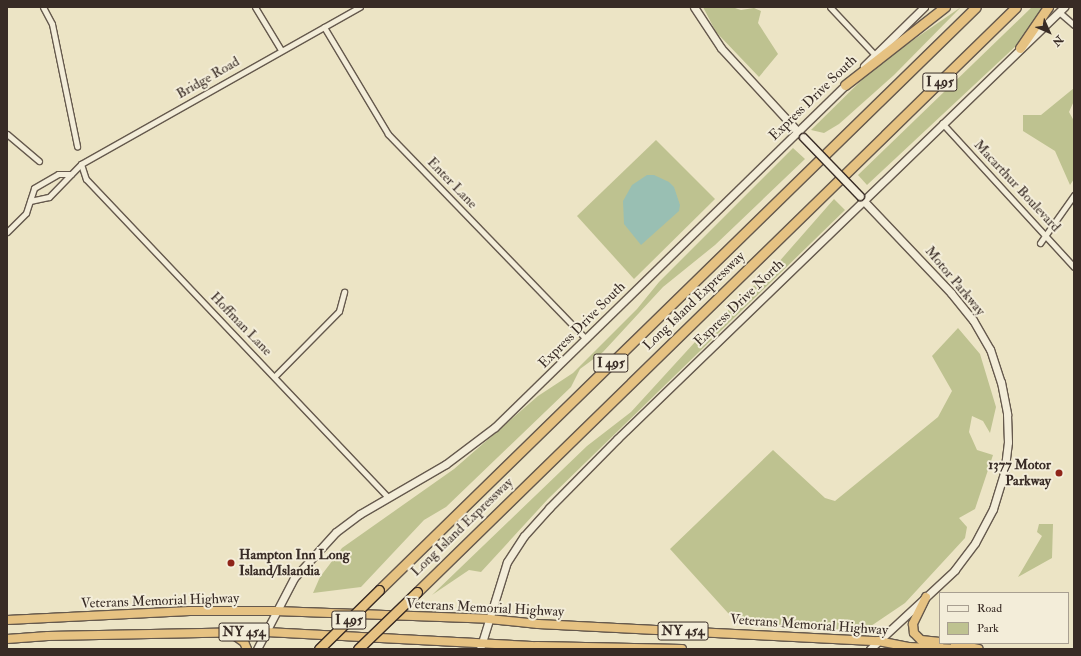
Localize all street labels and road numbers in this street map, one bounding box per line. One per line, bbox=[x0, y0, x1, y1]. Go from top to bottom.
street label: Express Drive South bbox=[766, 52, 860, 144]
street label: Bridge Road bbox=[174, 53, 242, 103]
road number: I 495 bbox=[922, 71, 958, 93]
street label: Macarthur Boulevard bbox=[970, 137, 1064, 235]
street label: Enter Lane bbox=[423, 154, 481, 212]
street label: Motor Parkway bbox=[921, 243, 989, 319]
street label: Long Island Expressway bbox=[640, 248, 748, 354]
street label: Express Drive North bbox=[691, 256, 787, 350]
street label: Express Drive South bbox=[535, 278, 629, 372]
street label: Hoffman Lane bbox=[207, 289, 275, 359]
road number: I 495 bbox=[593, 352, 629, 374]
street label: Long Island Expressway bbox=[408, 474, 516, 580]
street label: Veterans Memorial Highway bbox=[81, 590, 239, 612]
street label: Veterans Memorial Highway bbox=[405, 595, 565, 621]
road number: I 495 bbox=[331, 609, 367, 631]
street label: Veterans Memorial Highway bbox=[729, 611, 889, 639]
road number: NY 454 bbox=[657, 620, 709, 642]
road number: NY 454 bbox=[218, 621, 270, 643]

